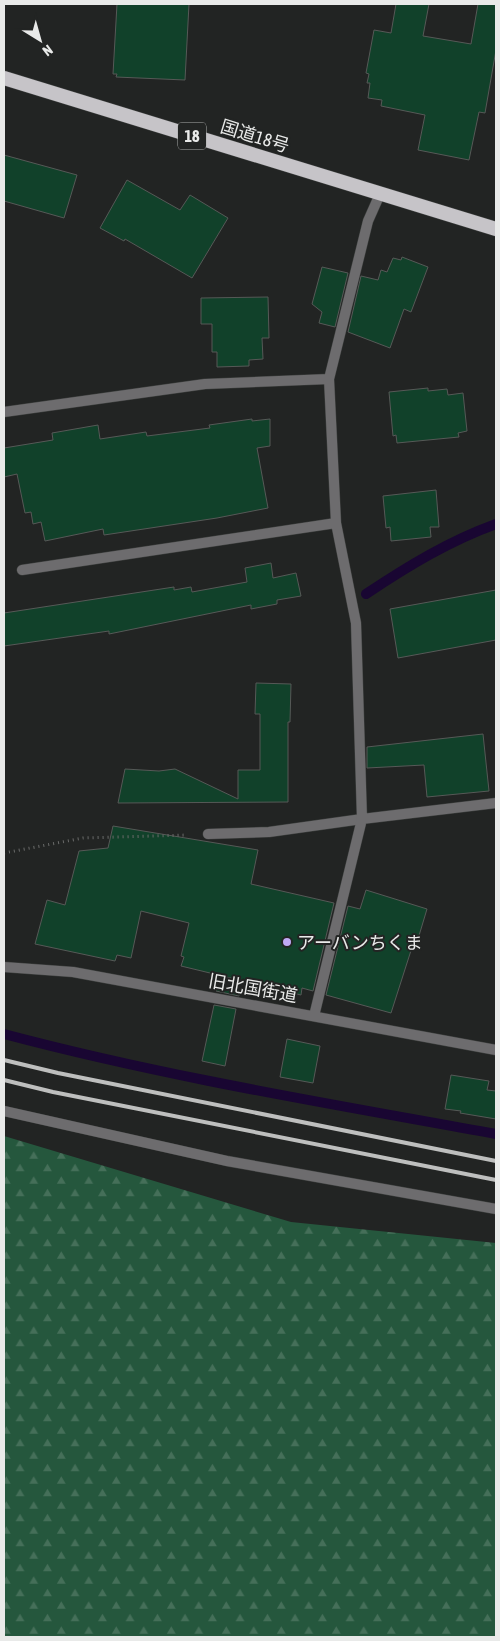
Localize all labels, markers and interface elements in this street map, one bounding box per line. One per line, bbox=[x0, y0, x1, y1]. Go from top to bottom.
north arrow bbox=[15, 15, 65, 65]
text: N bbox=[40, 42, 56, 59]
street label: 国道18号 bbox=[218, 116, 292, 156]
road number: 18 bbox=[178, 122, 206, 150]
place label: アーバンちくま bbox=[297, 932, 423, 953]
marker: アーバンちくま bbox=[281, 936, 293, 948]
street label: 旧北国街道 bbox=[207, 970, 299, 1006]

